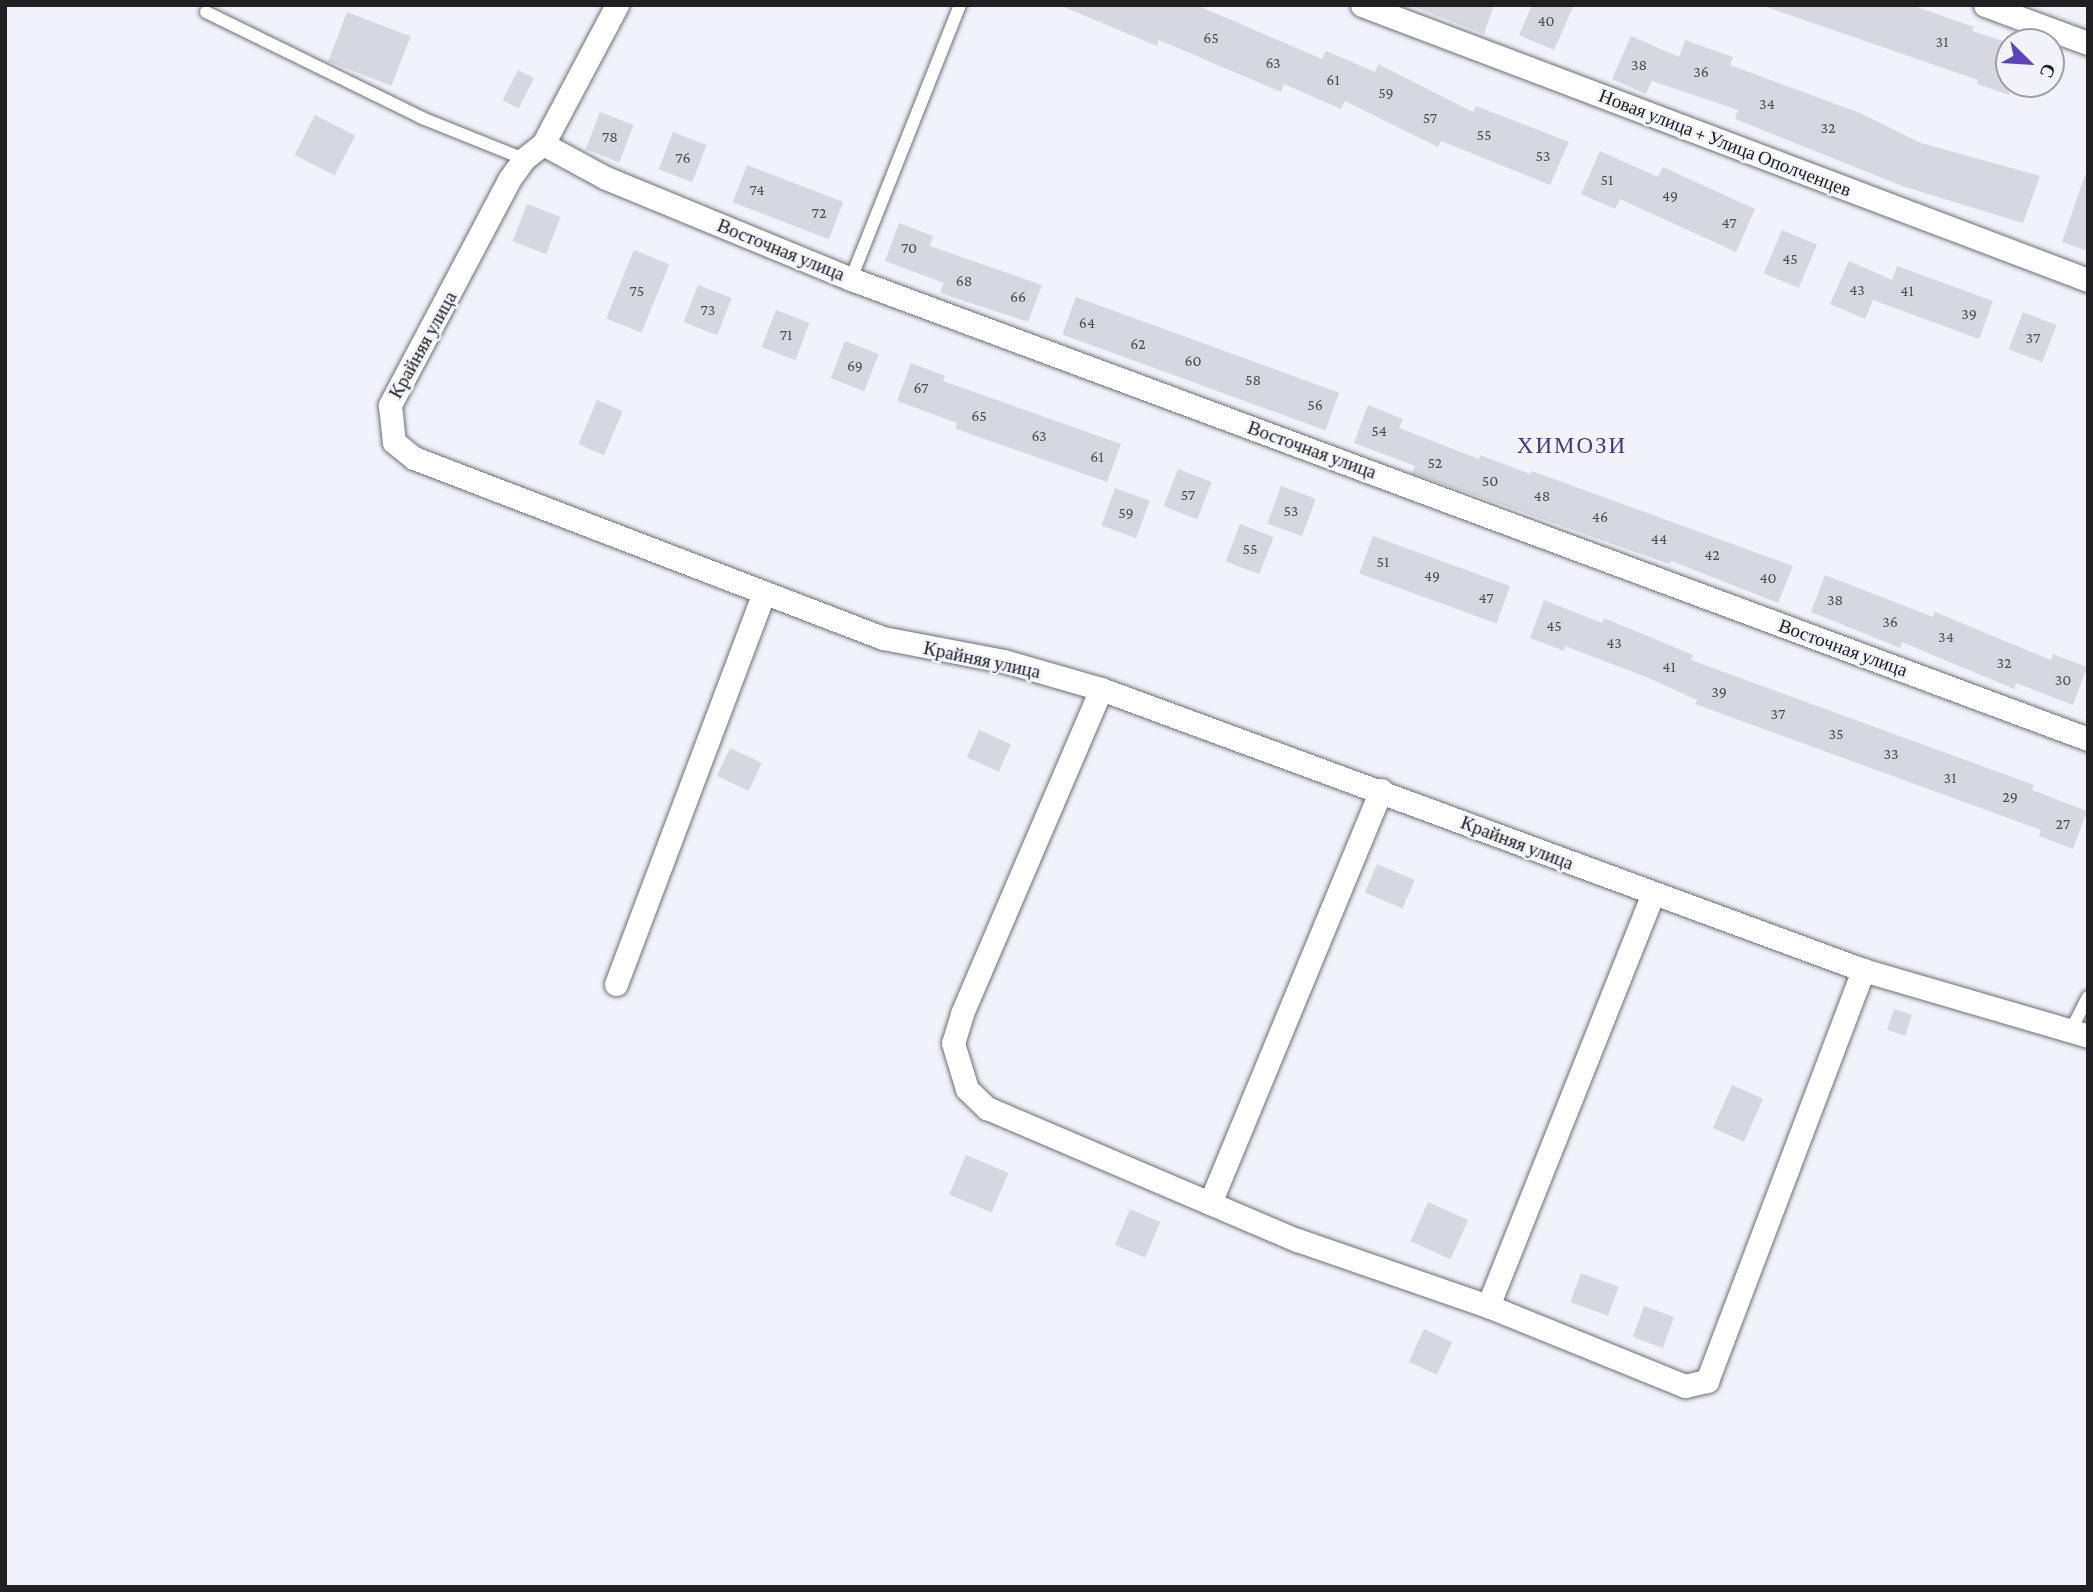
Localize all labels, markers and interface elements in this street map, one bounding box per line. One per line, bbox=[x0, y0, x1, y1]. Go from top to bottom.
house number: 40 bbox=[1537, 11, 1555, 31]
house number: 65 bbox=[1203, 28, 1219, 48]
north arrow bbox=[1995, 28, 2065, 98]
house number: 31 bbox=[1936, 32, 1948, 52]
house number: 63 bbox=[1265, 53, 1281, 73]
house number: 38 bbox=[1631, 55, 1647, 75]
text: С bbox=[2035, 60, 2060, 81]
house number: 36 bbox=[1693, 62, 1709, 82]
house number: 61 bbox=[1326, 70, 1340, 90]
house number: 59 bbox=[1378, 83, 1394, 103]
street label: Новая улица + Улица Ополченцев bbox=[1596, 84, 1854, 202]
house number: 34 bbox=[1759, 94, 1775, 114]
house number: 57 bbox=[1423, 108, 1437, 128]
house number: 32 bbox=[1820, 118, 1836, 138]
house number: 55 bbox=[1477, 125, 1491, 145]
house number: 78 bbox=[602, 127, 618, 147]
house number: 53 bbox=[1536, 146, 1550, 166]
house number: 76 bbox=[675, 148, 691, 168]
house number: 51 bbox=[1601, 170, 1613, 190]
house number: 74 bbox=[749, 180, 765, 200]
house number: 49 bbox=[1662, 186, 1678, 206]
house number: 72 bbox=[812, 203, 826, 223]
house number: 47 bbox=[1721, 213, 1737, 233]
street label: Восточная улица bbox=[714, 214, 848, 286]
house number: 70 bbox=[901, 238, 917, 258]
house number: 45 bbox=[1782, 249, 1798, 269]
house number: 68 bbox=[956, 271, 972, 291]
house number: 43 bbox=[1849, 280, 1865, 300]
house number: 75 bbox=[630, 281, 644, 301]
house number: 41 bbox=[1900, 281, 1914, 301]
street label: Крайняя улица bbox=[384, 287, 462, 403]
house number: 66 bbox=[1010, 287, 1026, 307]
house number: 73 bbox=[701, 300, 715, 320]
house number: 39 bbox=[1961, 304, 1977, 324]
house number: 64 bbox=[1079, 313, 1095, 333]
house number: 71 bbox=[780, 325, 792, 345]
house number: 37 bbox=[2026, 328, 2040, 348]
house number: 62 bbox=[1130, 334, 1146, 354]
house number: 60 bbox=[1184, 351, 1202, 371]
house number: 69 bbox=[847, 356, 863, 376]
house number: 58 bbox=[1245, 370, 1261, 390]
house number: 67 bbox=[914, 378, 928, 398]
house number: 56 bbox=[1307, 395, 1323, 415]
house number: 65 bbox=[971, 406, 987, 426]
street label: Восточная улица bbox=[1244, 416, 1380, 484]
house number: 54 bbox=[1371, 421, 1387, 441]
house number: 63 bbox=[1031, 426, 1047, 446]
district label: ХИМОЗИ bbox=[1518, 431, 1626, 459]
house number: 61 bbox=[1090, 447, 1104, 467]
house number: 52 bbox=[1428, 453, 1442, 473]
house number: 50 bbox=[1482, 471, 1498, 491]
house number: 57 bbox=[1181, 485, 1195, 505]
house number: 48 bbox=[1534, 486, 1550, 506]
house number: 53 bbox=[1284, 501, 1298, 521]
house number: 59 bbox=[1118, 503, 1134, 523]
house number: 46 bbox=[1592, 507, 1608, 527]
house number: 44 bbox=[1651, 529, 1667, 549]
house number: 55 bbox=[1243, 539, 1257, 559]
house number: 42 bbox=[1704, 545, 1720, 565]
house number: 51 bbox=[1377, 552, 1389, 572]
house number: 49 bbox=[1424, 566, 1440, 586]
house number: 40 bbox=[1759, 568, 1777, 588]
house number: 47 bbox=[1478, 588, 1494, 608]
house number: 38 bbox=[1827, 590, 1843, 610]
house number: 36 bbox=[1882, 612, 1898, 632]
street label: Восточная улица bbox=[1775, 614, 1911, 682]
house number: 45 bbox=[1546, 616, 1562, 636]
house number: 34 bbox=[1938, 627, 1954, 647]
house number: 43 bbox=[1606, 633, 1622, 653]
street label: Крайняя улица bbox=[921, 636, 1043, 684]
house number: 32 bbox=[1996, 653, 2012, 673]
house number: 41 bbox=[1662, 657, 1676, 677]
house number: 30 bbox=[2055, 670, 2071, 690]
house number: 39 bbox=[1711, 682, 1727, 702]
house number: 37 bbox=[1771, 704, 1785, 724]
house number: 35 bbox=[1828, 724, 1844, 744]
house number: 33 bbox=[1883, 744, 1899, 764]
house number: 31 bbox=[1944, 768, 1956, 788]
house number: 29 bbox=[2002, 787, 2018, 807]
street label: Крайняя улица bbox=[1457, 811, 1577, 875]
house number: 27 bbox=[2056, 814, 2070, 834]

